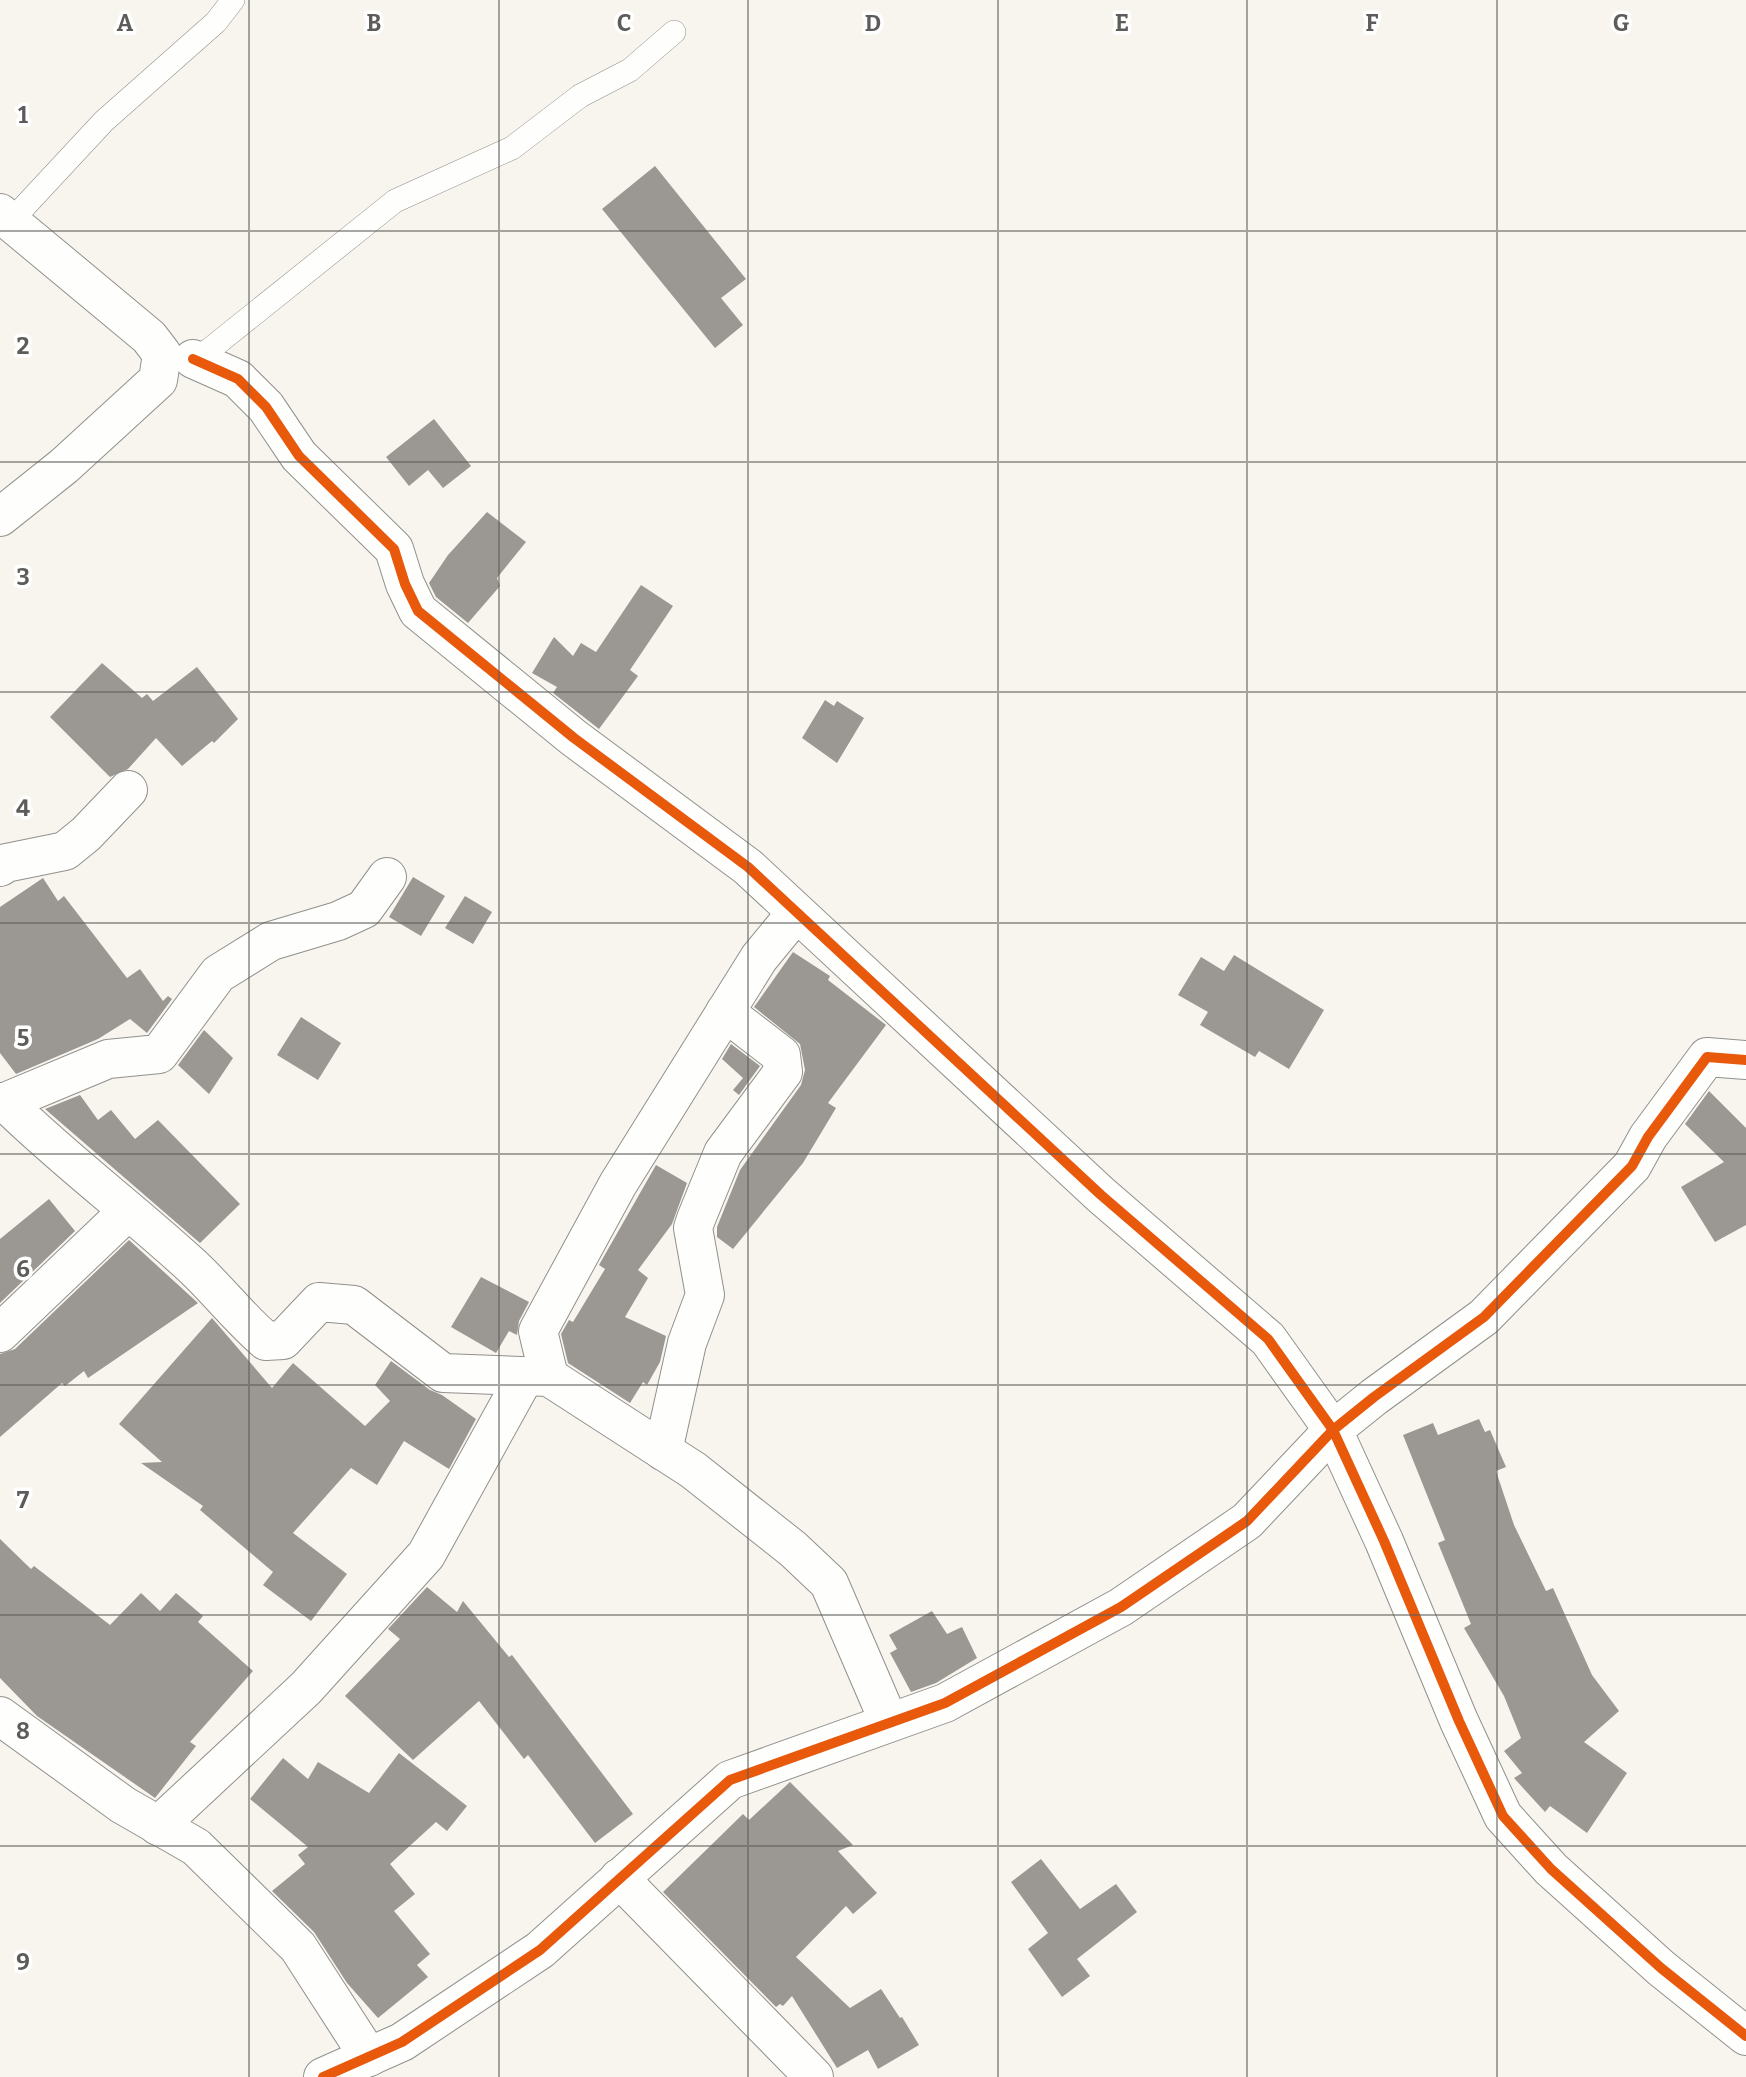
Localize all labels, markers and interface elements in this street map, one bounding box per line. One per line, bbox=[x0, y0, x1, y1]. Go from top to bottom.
text: A bbox=[117, 9, 134, 37]
text: B bbox=[367, 9, 381, 37]
text: C bbox=[617, 9, 631, 37]
text: D bbox=[865, 9, 881, 37]
text: E bbox=[1115, 9, 1129, 37]
text: F bbox=[1366, 9, 1379, 37]
text: G bbox=[1613, 9, 1630, 37]
text: 1 bbox=[18, 101, 28, 129]
text: 2 bbox=[17, 332, 30, 360]
text: 3 bbox=[16, 563, 30, 591]
text: 4 bbox=[16, 794, 30, 822]
text: 5 bbox=[17, 1024, 29, 1052]
text: 6 bbox=[16, 1255, 30, 1283]
text: 7 bbox=[17, 1486, 30, 1514]
text: 8 bbox=[16, 1717, 30, 1745]
text: 9 bbox=[16, 1948, 30, 1976]

